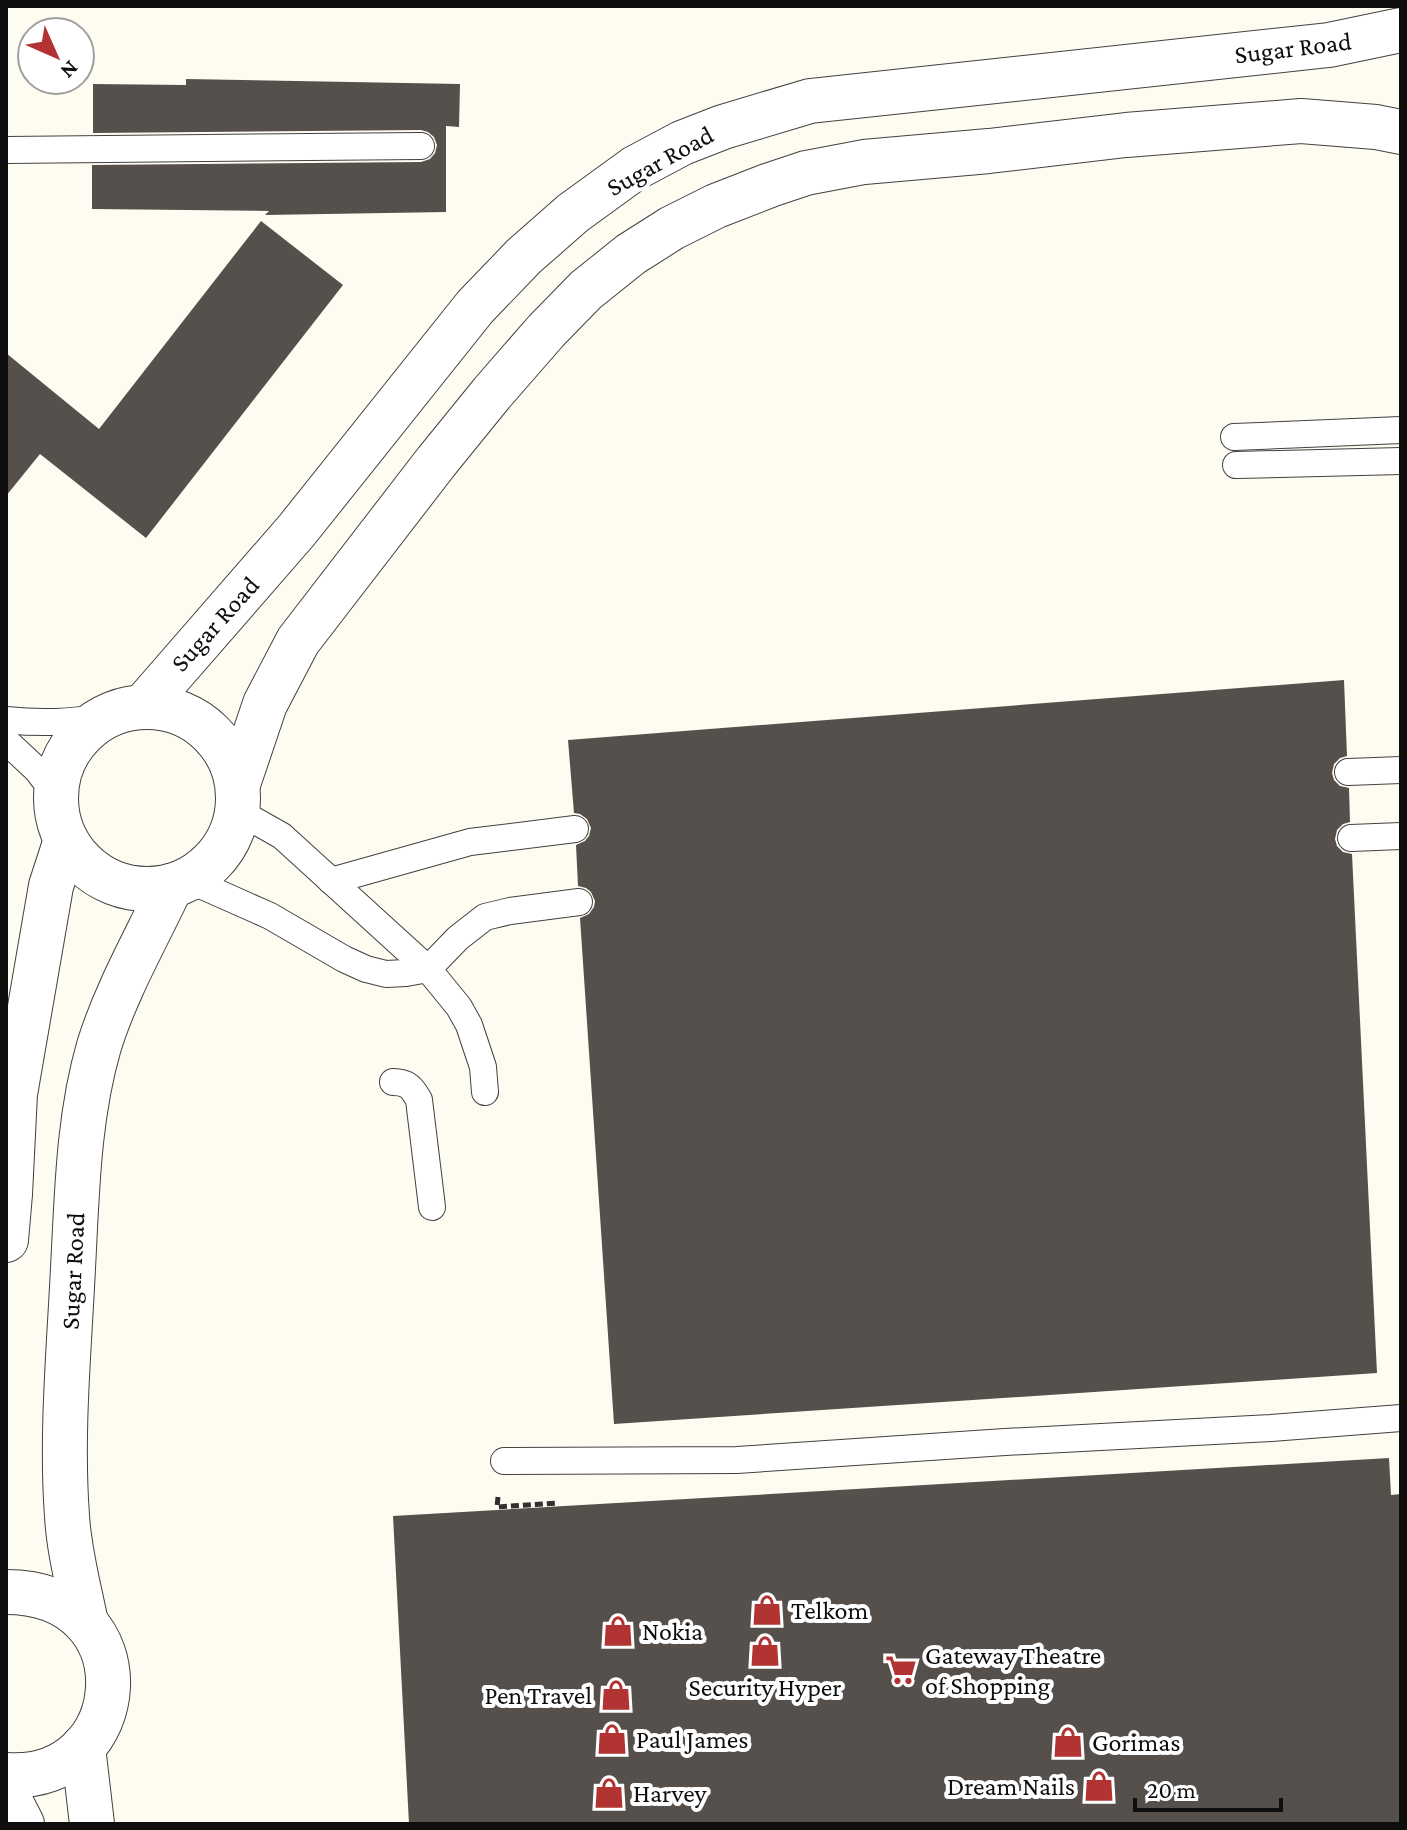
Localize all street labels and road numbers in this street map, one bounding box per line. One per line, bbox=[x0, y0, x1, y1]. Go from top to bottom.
street label: Sugar Road bbox=[1233, 26, 1353, 70]
street label: Sugar Road bbox=[602, 120, 719, 202]
street label: Sugar Road bbox=[165, 570, 265, 677]
street label: Sugar Road bbox=[55, 1211, 91, 1330]

